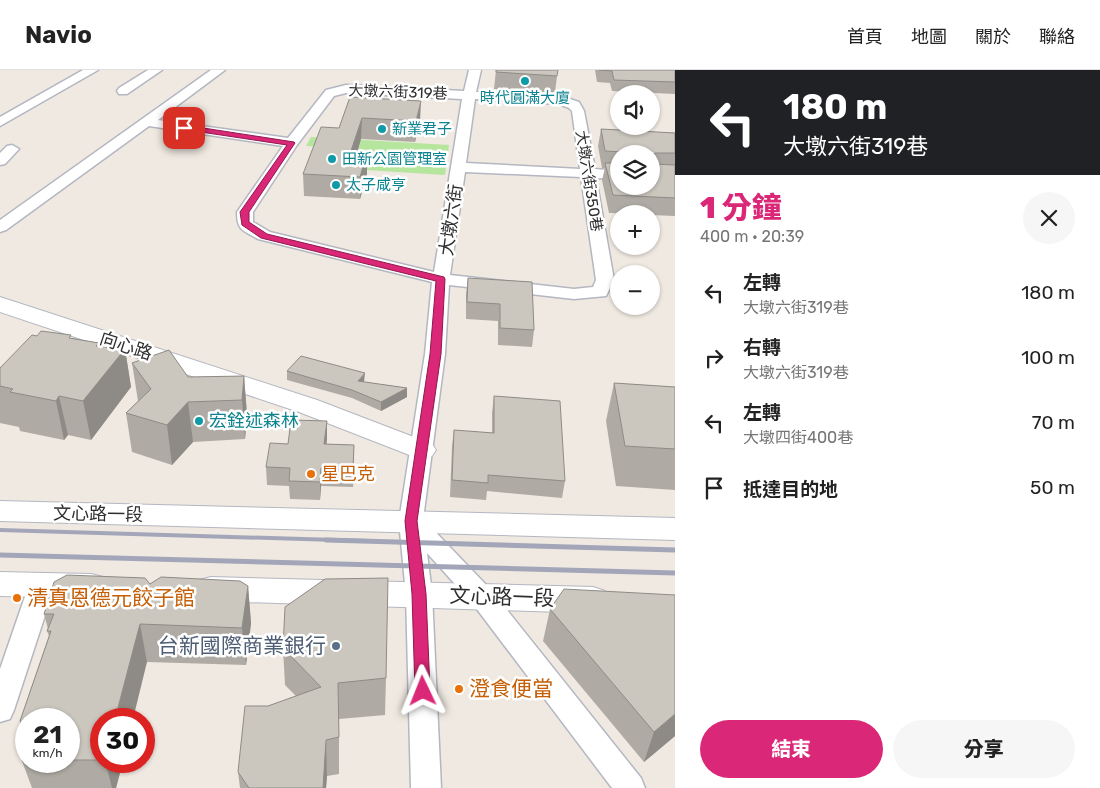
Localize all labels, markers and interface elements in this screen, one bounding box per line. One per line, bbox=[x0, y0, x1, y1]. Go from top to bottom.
text: Navio bbox=[25, 21, 92, 49]
text: 首頁 bbox=[847, 26, 883, 48]
text: 地圖 bbox=[911, 26, 947, 48]
text: 關於 bbox=[975, 26, 1011, 48]
text: 聯絡 bbox=[1039, 26, 1075, 48]
marker: 時代圓滿大廈 bbox=[519, 75, 531, 87]
street label: 大墩六街319巷 bbox=[348, 81, 448, 103]
map controls bbox=[610, 85, 660, 315]
button: sound bbox=[610, 85, 660, 135]
text: 180 m bbox=[783, 86, 887, 128]
place label: 時代圓滿大廈 bbox=[480, 89, 570, 107]
icon: left bbox=[700, 90, 765, 155]
pin bbox=[163, 107, 205, 149]
icon: arrive bbox=[170, 114, 198, 142]
place label: 新業君子 bbox=[392, 120, 452, 138]
marker: 新業君子 bbox=[376, 123, 388, 135]
street label: 大墩六街350巷 bbox=[572, 129, 606, 233]
text: 大墩六街319巷 bbox=[783, 133, 928, 160]
button: layers bbox=[610, 145, 660, 195]
place label: 田新公園管理室 bbox=[342, 150, 447, 168]
marker: 田新公園管理室 bbox=[326, 153, 338, 165]
place label: 太子咸亨 bbox=[346, 176, 406, 194]
marker: 太子咸亨 bbox=[330, 179, 342, 191]
street label: 大墩六街 bbox=[435, 183, 467, 257]
text: 1 分鐘 bbox=[700, 190, 782, 226]
button: close bbox=[1023, 192, 1075, 244]
button: + bbox=[610, 205, 660, 255]
text: 400 m · 20:39 bbox=[700, 227, 804, 246]
button: − bbox=[610, 265, 660, 315]
text: 左轉 bbox=[743, 271, 781, 294]
icon: left bbox=[700, 279, 728, 307]
text: 180 m bbox=[1021, 281, 1075, 304]
text: 大墩六街319巷 bbox=[743, 298, 849, 317]
street label: 向心路 bbox=[97, 327, 155, 365]
text: 右轉 bbox=[743, 336, 781, 359]
icon: right bbox=[700, 344, 728, 372]
text: 100 m bbox=[1021, 346, 1075, 369]
text: 大墩六街319巷 bbox=[743, 363, 849, 382]
text: 左轉 bbox=[743, 401, 781, 424]
icon: left bbox=[700, 409, 728, 437]
place label: 宏銓述森林 bbox=[209, 410, 299, 432]
text: 70 m bbox=[1032, 411, 1075, 434]
marker: 宏銓述森林 bbox=[193, 415, 205, 427]
text: 大墩四街400巷 bbox=[743, 428, 853, 447]
place label: 星巴克 bbox=[321, 463, 375, 485]
marker: 星巴克 bbox=[305, 468, 317, 480]
icon: arrive bbox=[700, 474, 728, 502]
text: 50 m bbox=[1030, 476, 1075, 499]
text: 抵達目的地 bbox=[743, 478, 838, 501]
street label: 文心路一段 bbox=[53, 502, 143, 526]
street label: 文心路一段 bbox=[449, 582, 555, 611]
place label: 清真恩德元餃子館 bbox=[27, 585, 195, 610]
marker: 清真恩德元餃子館 bbox=[11, 592, 23, 604]
place label: 台新國際商業銀行 bbox=[158, 633, 326, 658]
marker: 台新國際商業銀行 bbox=[330, 640, 342, 652]
position arrow bbox=[396, 664, 448, 716]
place label: 澄食便當 bbox=[469, 676, 553, 701]
marker: 澄食便當 bbox=[453, 683, 465, 695]
speed limit sign: 30 bbox=[90, 708, 155, 773]
text: 21 bbox=[33, 720, 62, 749]
button: 結束 bbox=[700, 720, 883, 778]
button: 分享 bbox=[893, 720, 1075, 778]
text: km/h bbox=[33, 746, 62, 760]

